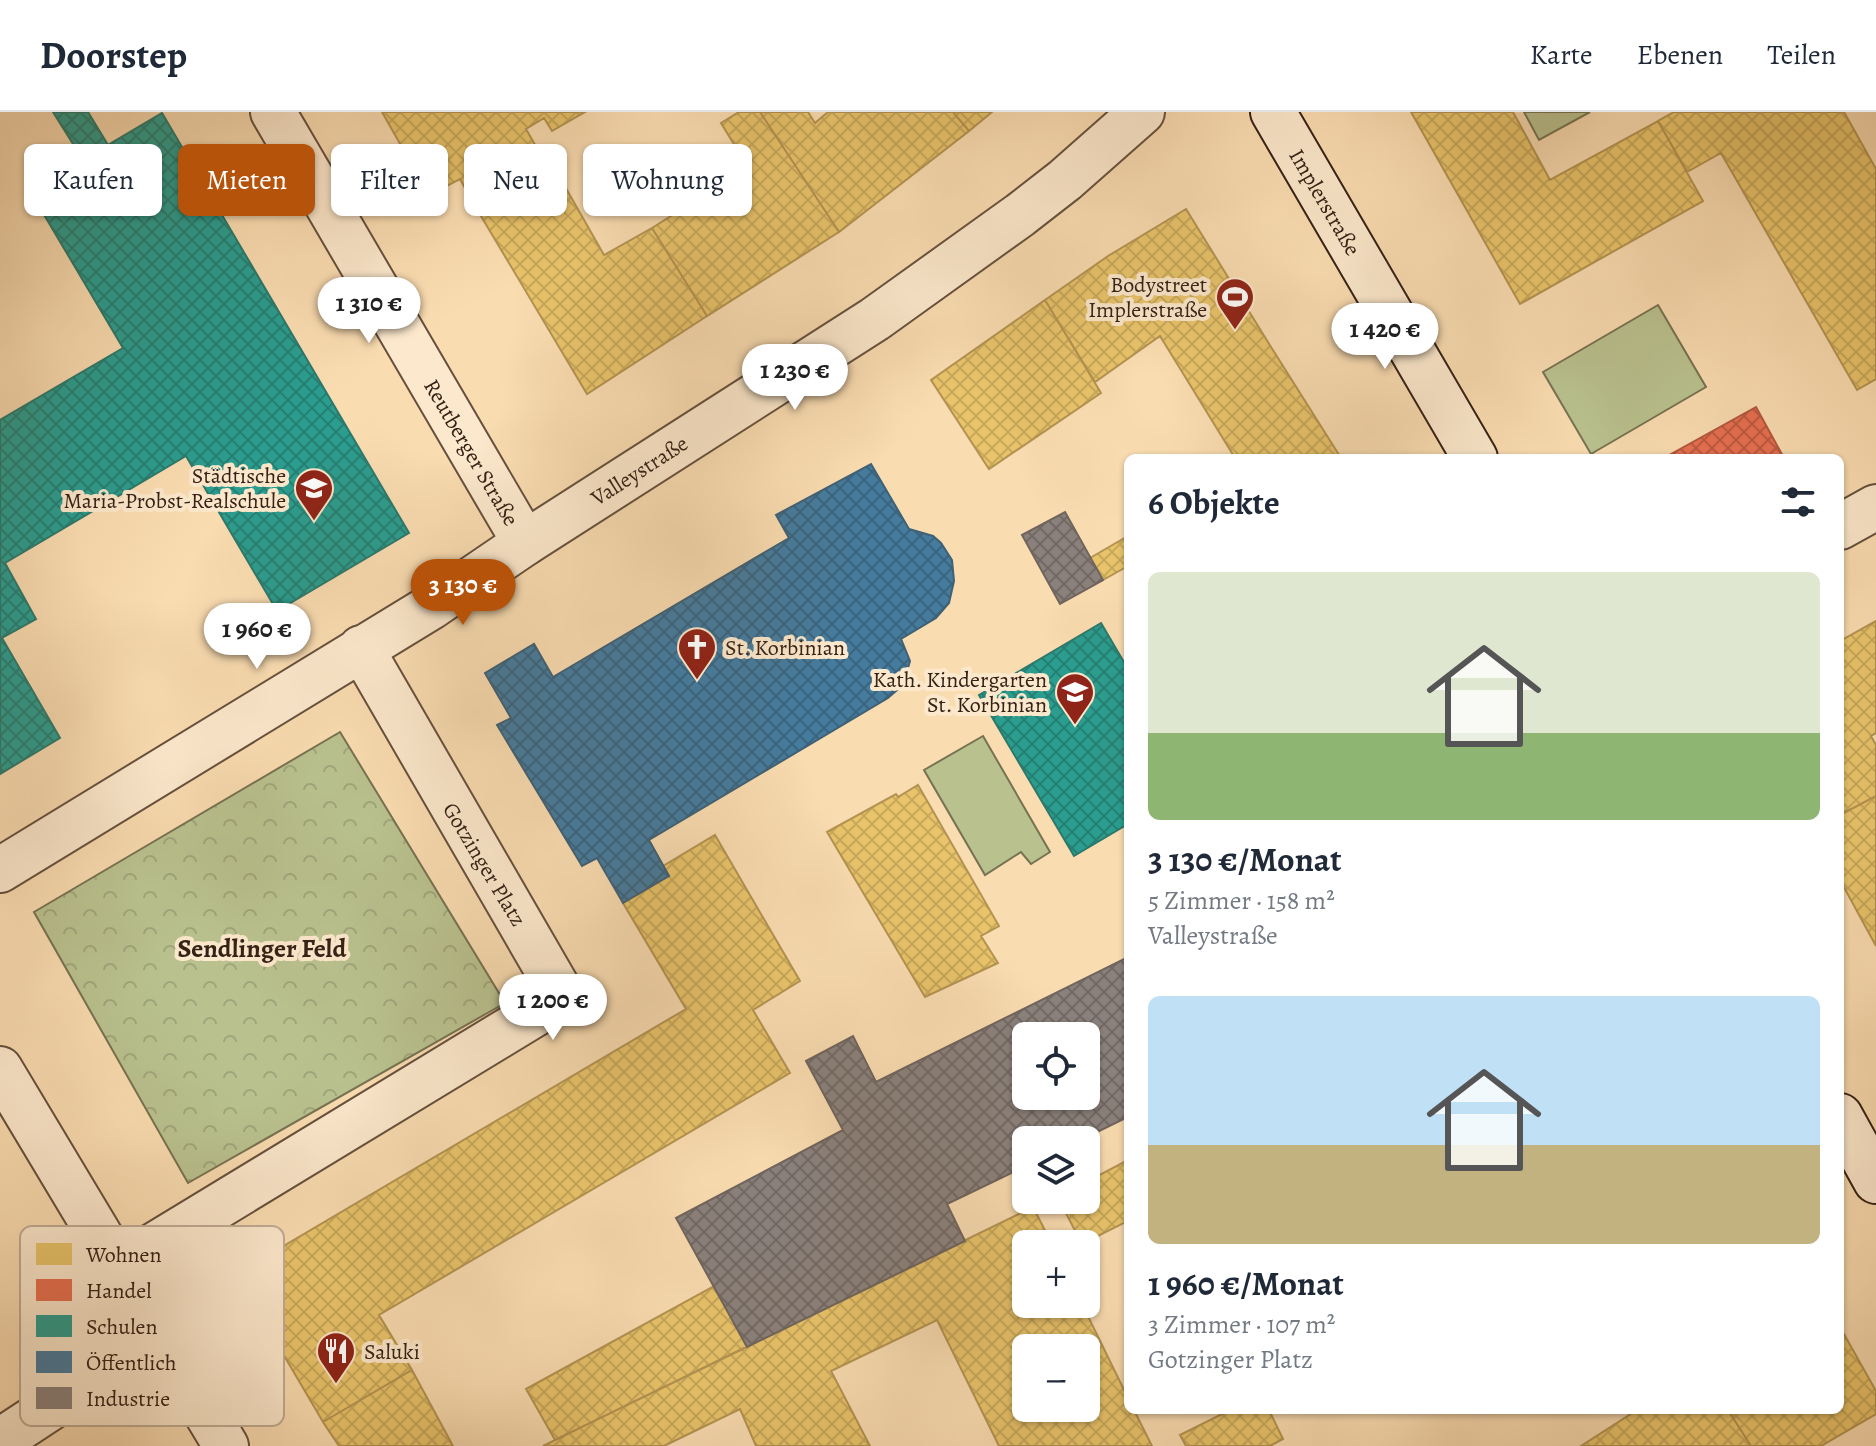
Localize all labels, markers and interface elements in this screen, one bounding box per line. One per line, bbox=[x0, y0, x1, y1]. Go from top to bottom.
text: Doorstep bbox=[40, 29, 187, 81]
text: Karte bbox=[1530, 36, 1593, 74]
text: Ebenen bbox=[1637, 36, 1723, 74]
text: Teilen bbox=[1767, 36, 1836, 74]
street label: Implerstraße bbox=[1282, 143, 1367, 261]
chip: Kaufen bbox=[24, 144, 162, 216]
chip: Mieten bbox=[178, 144, 315, 216]
chip: Filter bbox=[331, 144, 448, 216]
chip: Neu bbox=[464, 144, 567, 216]
chip: Wohnung bbox=[583, 144, 752, 216]
place label: Bodystreet Implerstraße bbox=[1088, 270, 1207, 325]
sports icon: Bodystreet Implerstraße bbox=[1214, 276, 1256, 331]
pin: 1 310 € bbox=[295, 277, 443, 345]
text: 1 310 € bbox=[336, 285, 402, 320]
pin: 1 420 € bbox=[1311, 303, 1459, 371]
text: 1 420 € bbox=[1349, 311, 1421, 346]
pin: 1 230 € bbox=[721, 344, 869, 412]
text: 1 230 € bbox=[760, 352, 830, 387]
street label: Reutberger Straße bbox=[416, 374, 526, 532]
street label: Valleystraße bbox=[584, 429, 694, 514]
place label: Städtische Maria-Probst-Realschule bbox=[63, 461, 286, 516]
school or university icon: Städtische Maria-Probst-Realschule bbox=[293, 467, 335, 522]
text: 6 Objekte bbox=[1148, 479, 1280, 526]
icon: filters bbox=[1776, 480, 1820, 524]
pin: 3 130 € bbox=[389, 559, 537, 627]
text: 3 130 € bbox=[429, 567, 497, 602]
pin: 1 960 € bbox=[183, 603, 331, 671]
text: 1 960 € bbox=[222, 611, 292, 646]
icon: home bbox=[1412, 624, 1556, 768]
church icon: St. Korbinian bbox=[676, 626, 718, 681]
place label: St. Korbinian bbox=[725, 633, 845, 663]
place label: Kath. Kindergarten St. Korbinian bbox=[873, 665, 1047, 720]
school or university icon: Kath. Kindergarten St. Korbinian bbox=[1054, 671, 1096, 726]
street label: Gotzinger Platz bbox=[435, 797, 533, 932]
text: 3 130 €/Monat bbox=[1148, 836, 1341, 883]
text: 5 Zimmer · 158 m² bbox=[1148, 883, 1335, 918]
text: Valleystraße bbox=[1148, 918, 1278, 953]
district label: Sendlinger Feld bbox=[178, 931, 347, 966]
pin: 1 200 € bbox=[479, 974, 627, 1042]
text: 1 200 € bbox=[517, 982, 589, 1017]
map controls bbox=[1012, 1022, 1100, 1422]
button: locate bbox=[1012, 1022, 1100, 1110]
icon: home bbox=[1412, 1048, 1556, 1192]
button: layers bbox=[1012, 1126, 1100, 1214]
legend bbox=[20, 1226, 284, 1426]
button: + bbox=[1012, 1230, 1100, 1318]
text: Wohnen bbox=[85, 1240, 162, 1270]
text: 1 960 €/Monat bbox=[1148, 1260, 1344, 1307]
text: Handel bbox=[86, 1276, 152, 1306]
text: 3 Zimmer · 107 m² bbox=[1148, 1307, 1335, 1342]
text: Schulen bbox=[86, 1312, 157, 1342]
restaurant icon: Saluki bbox=[315, 1330, 357, 1385]
button: − bbox=[1012, 1334, 1100, 1422]
place label: Saluki bbox=[364, 1337, 420, 1367]
text: Gotzinger Platz bbox=[1148, 1342, 1313, 1377]
text: Öffentlich bbox=[86, 1348, 177, 1378]
text: Industrie bbox=[86, 1384, 170, 1414]

